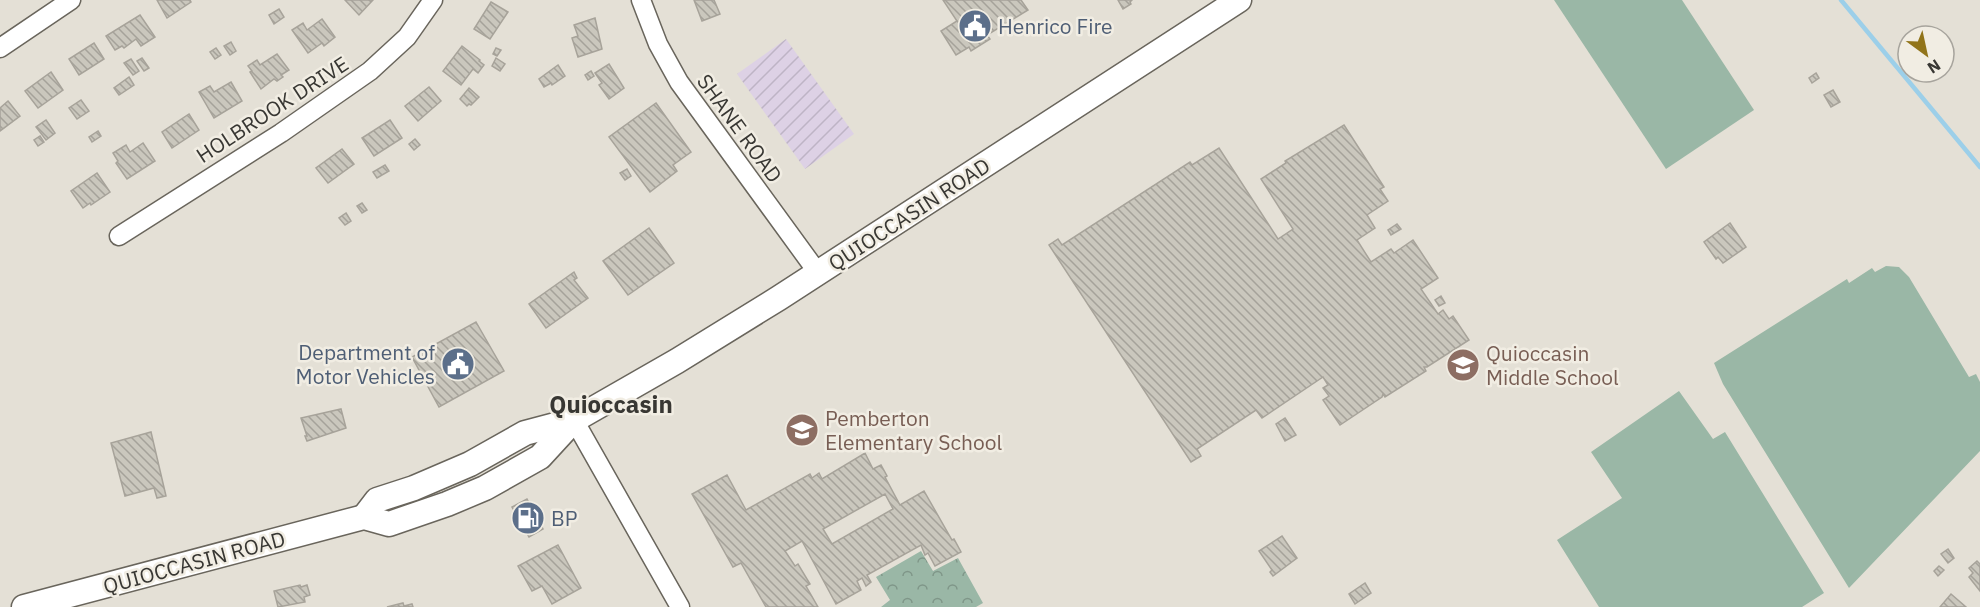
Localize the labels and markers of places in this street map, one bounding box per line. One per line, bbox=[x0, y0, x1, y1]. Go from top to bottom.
public building icon: Henrico Fire bbox=[957, 8, 993, 44]
place label: Henrico Fire bbox=[998, 12, 1113, 40]
place label: Department of Motor Vehicles bbox=[296, 338, 435, 390]
place label: Quioccasin Middle School bbox=[1486, 339, 1619, 391]
public building icon: Department of Motor Vehicles bbox=[440, 346, 476, 382]
school or university icon: Quioccasin Middle School bbox=[1445, 347, 1481, 383]
place label: Pemberton Elementary School bbox=[825, 404, 1002, 456]
school or university icon: Pemberton Elementary School bbox=[784, 412, 820, 448]
fuel station icon: BP bbox=[510, 500, 546, 536]
place label: BP bbox=[551, 504, 577, 532]

